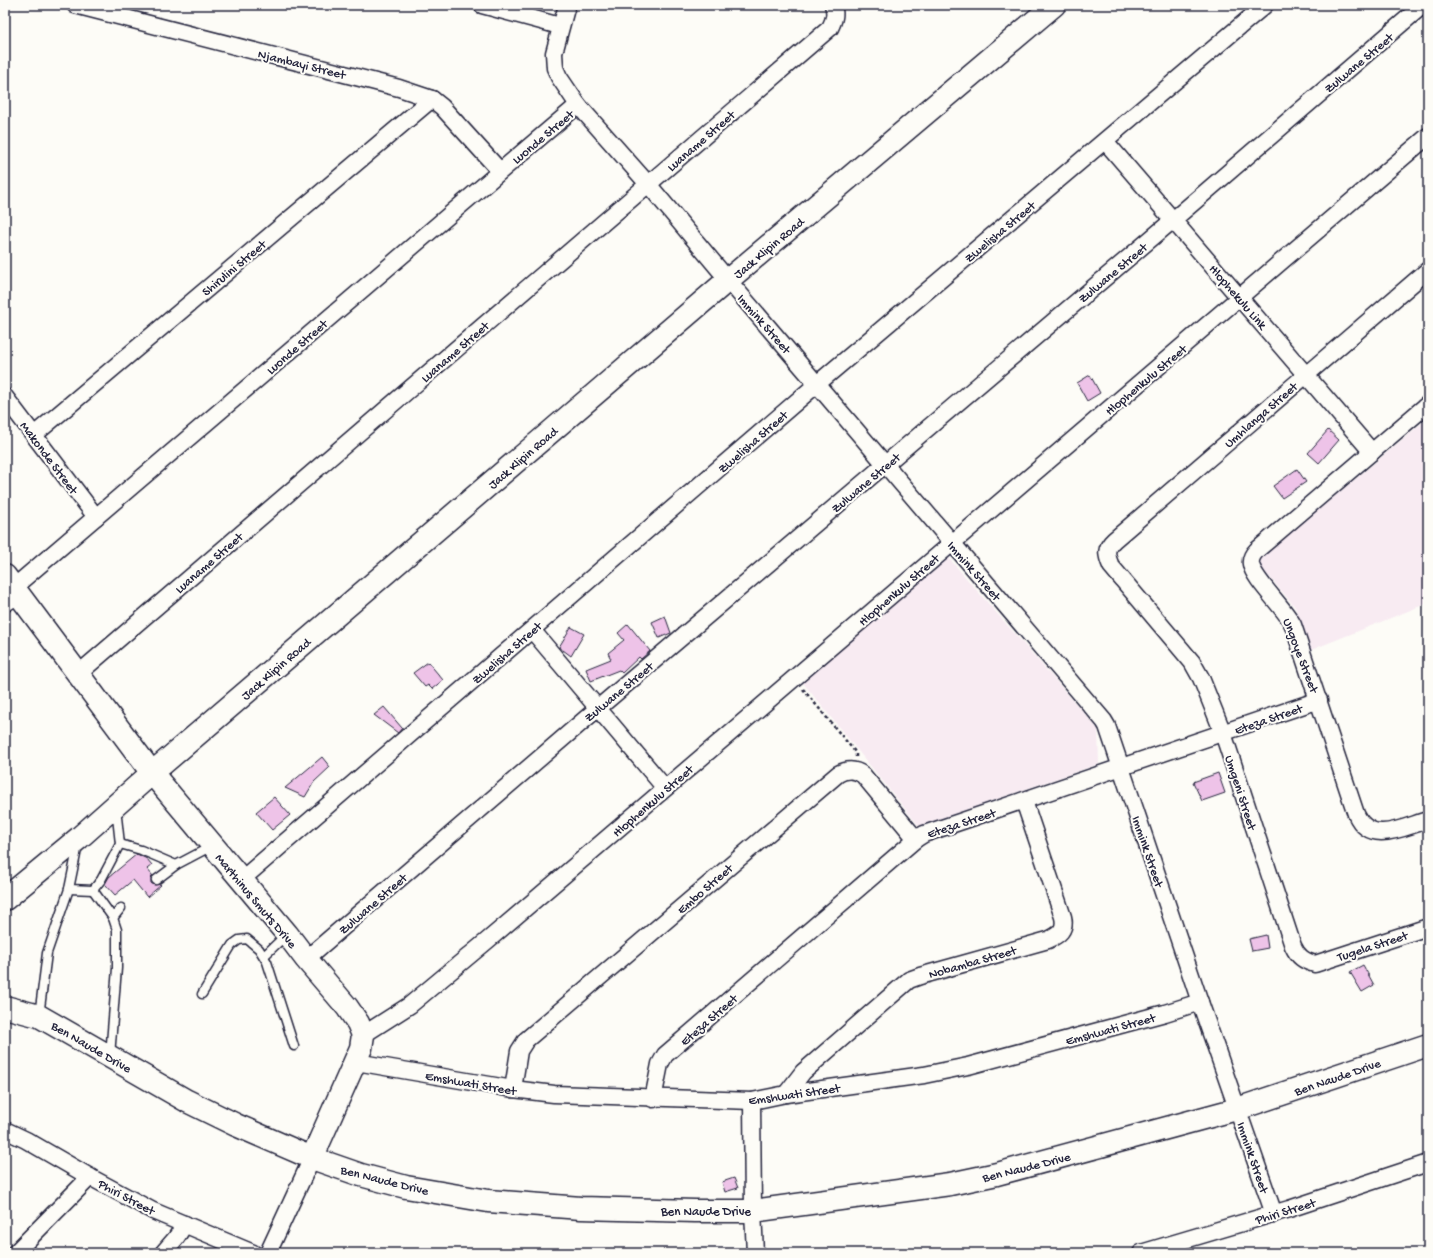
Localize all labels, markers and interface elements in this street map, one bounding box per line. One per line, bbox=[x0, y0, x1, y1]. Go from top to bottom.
street label: Zulwane Street bbox=[1322, 30, 1398, 97]
street label: Njambayi Street bbox=[256, 47, 348, 84]
street label: Luonde Street bbox=[510, 107, 579, 168]
street label: Luaname Street bbox=[665, 107, 740, 175]
street label: Zwelisha Street bbox=[962, 198, 1040, 267]
street label: Jack Klipin Road bbox=[731, 214, 809, 283]
street label: Shirulini Street bbox=[200, 237, 271, 300]
street label: Zulwane Street bbox=[1076, 240, 1152, 307]
street label: Hlophekulu Link bbox=[1205, 262, 1270, 334]
street label: Immink Street bbox=[733, 292, 794, 359]
street label: Luonde Street bbox=[264, 316, 332, 378]
street label: Luaname Street bbox=[419, 318, 494, 386]
street label: Hlophenkulu Street bbox=[1103, 341, 1192, 419]
street label: Umhlanga Street bbox=[1222, 379, 1303, 452]
street label: Zwelisha Street bbox=[716, 407, 793, 477]
street label: Makonde Street bbox=[16, 419, 81, 499]
street label: Jack Klipin Road bbox=[486, 424, 562, 493]
street label: Zulwane Street bbox=[829, 450, 905, 517]
street label: Luaname Street bbox=[173, 529, 248, 597]
street label: Immink Street bbox=[943, 539, 1004, 606]
street label: Hlophenkulu Street bbox=[856, 551, 944, 630]
street label: Ungoye Street bbox=[1279, 616, 1321, 697]
street label: Zwelisha Street bbox=[470, 618, 547, 688]
street label: Jack Klipin Road bbox=[239, 635, 315, 704]
street label: Zulwane Street bbox=[582, 659, 658, 726]
street label: Eteza Street bbox=[1233, 701, 1306, 739]
street label: Umgeni Street bbox=[1221, 754, 1259, 834]
street label: Hlophenkulu Street bbox=[610, 762, 698, 841]
street label: Eteza Street bbox=[926, 806, 999, 842]
street label: Immink Street bbox=[1127, 814, 1166, 891]
street label: Marthinus Smuts Drive bbox=[211, 851, 299, 952]
street label: Embo Street bbox=[675, 861, 738, 918]
street label: Zulwane Street bbox=[337, 870, 412, 939]
street label: Tugela Street bbox=[1335, 928, 1411, 966]
street label: Nobamba Street bbox=[927, 943, 1020, 983]
street label: Eteza Street bbox=[678, 991, 743, 1050]
street label: Emshwati Street bbox=[1064, 1011, 1159, 1050]
street label: Ben Naude Drive bbox=[47, 1019, 134, 1077]
street label: Ben Naude Drive bbox=[1292, 1057, 1383, 1100]
street label: Emshwati Street bbox=[424, 1069, 519, 1100]
street label: Emshwati Street bbox=[748, 1081, 843, 1109]
street label: Immink Street bbox=[1232, 1120, 1271, 1197]
street label: Ben Naude Drive bbox=[980, 1150, 1072, 1187]
street label: Ben Naude Drive bbox=[338, 1163, 430, 1200]
street label: Phiri Street bbox=[94, 1177, 158, 1220]
street label: Phiri Street bbox=[1253, 1196, 1319, 1229]
street label: Ben Naude Drive bbox=[660, 1205, 751, 1220]

